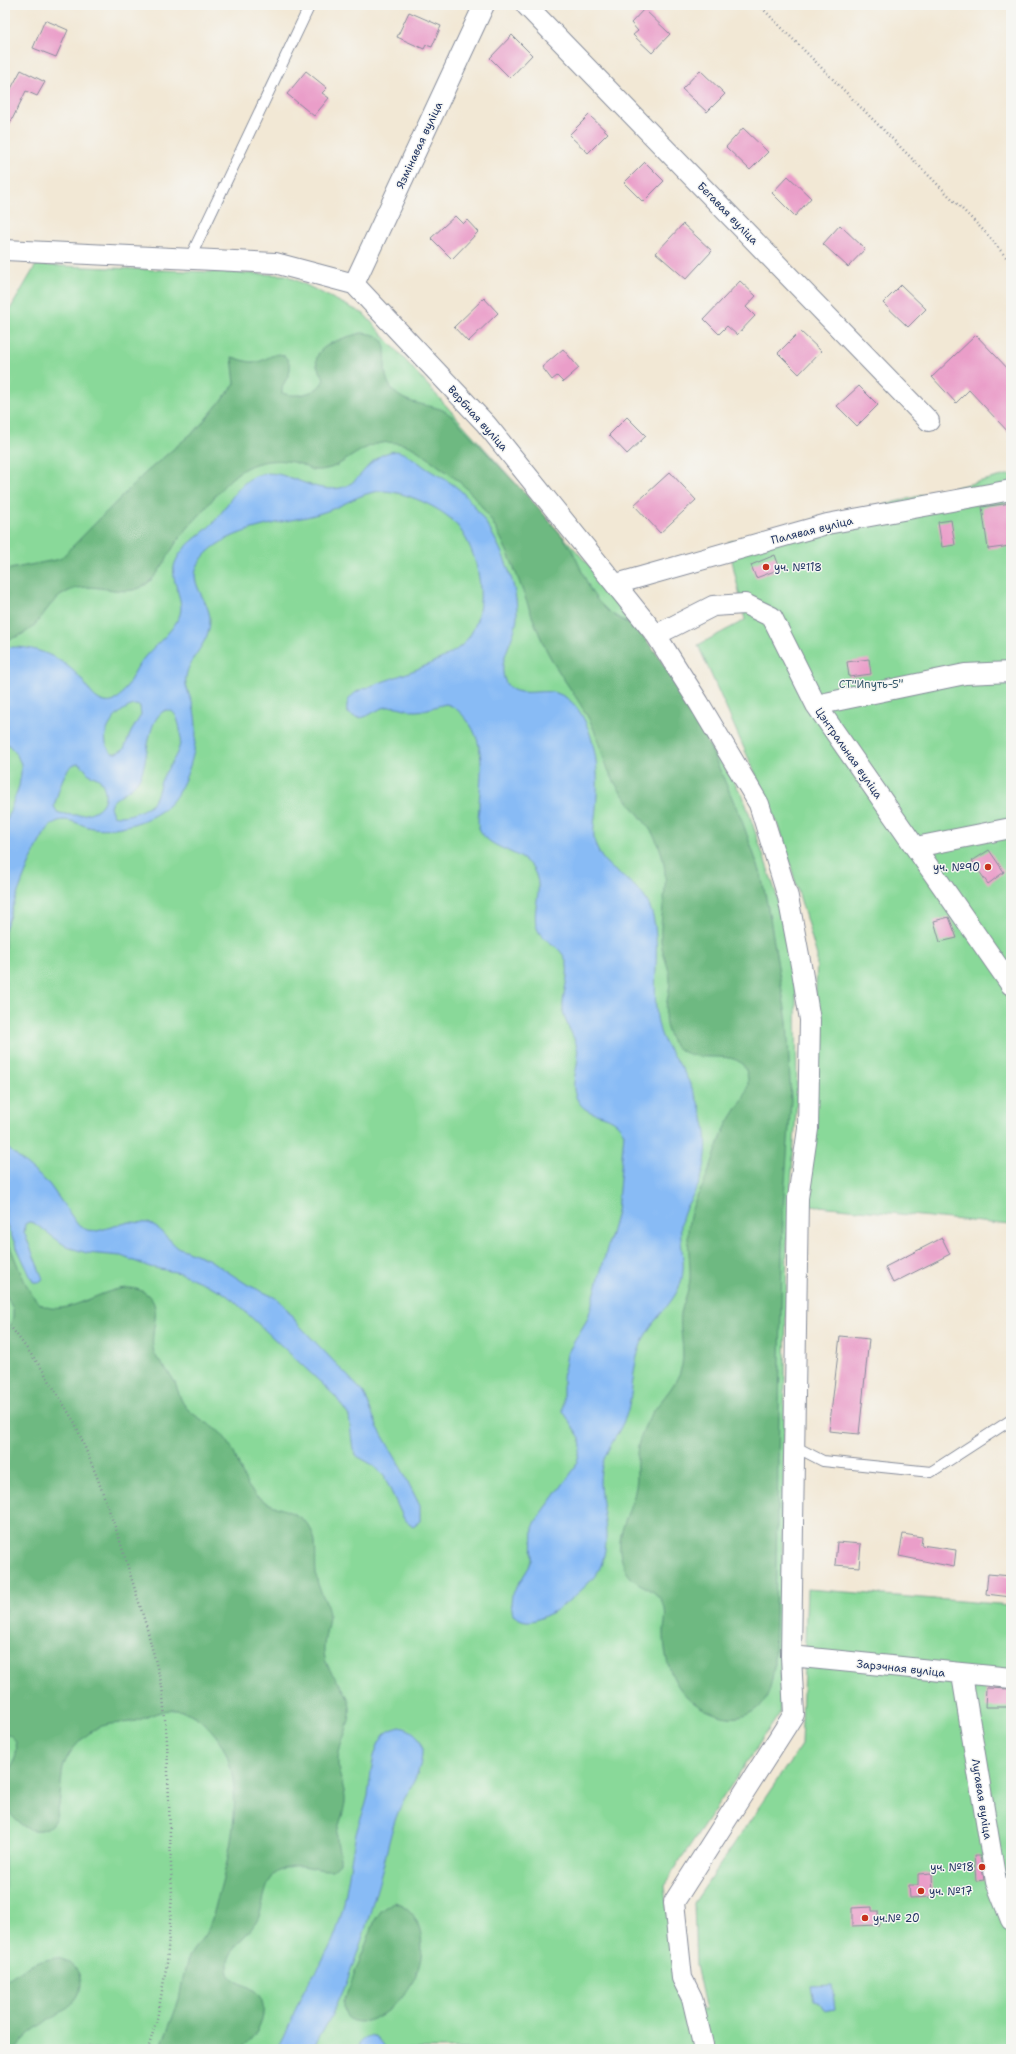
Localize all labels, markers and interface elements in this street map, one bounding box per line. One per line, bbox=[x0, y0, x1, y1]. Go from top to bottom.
street label: Язмінавая вуліца bbox=[393, 99, 446, 191]
street label: Бегавая вуліца bbox=[694, 179, 762, 248]
street label: Вербная вуліца bbox=[444, 382, 511, 454]
street label: Палявая вуліца bbox=[770, 513, 855, 548]
place label: уч. №118 bbox=[774, 560, 822, 575]
marker: уч. №118 bbox=[761, 562, 771, 572]
park label: СТ"Ипуть-5" bbox=[839, 677, 903, 692]
street label: Цэнтральная вуліца bbox=[811, 705, 886, 802]
place label: уч. №90 bbox=[933, 860, 980, 875]
marker: уч. №90 bbox=[983, 862, 993, 872]
street label: Зарэчная вуліца bbox=[856, 1656, 946, 1681]
street label: Лугавая вуліца bbox=[968, 1758, 995, 1841]
place label: уч. №18 bbox=[930, 1860, 974, 1875]
marker: уч. №18 bbox=[977, 1862, 987, 1872]
place label: уч. №17 bbox=[929, 1884, 973, 1899]
marker: уч. №17 bbox=[916, 1886, 926, 1896]
place label: уч.№ 20 bbox=[873, 1911, 920, 1926]
marker: уч.№ 20 bbox=[860, 1913, 870, 1923]

